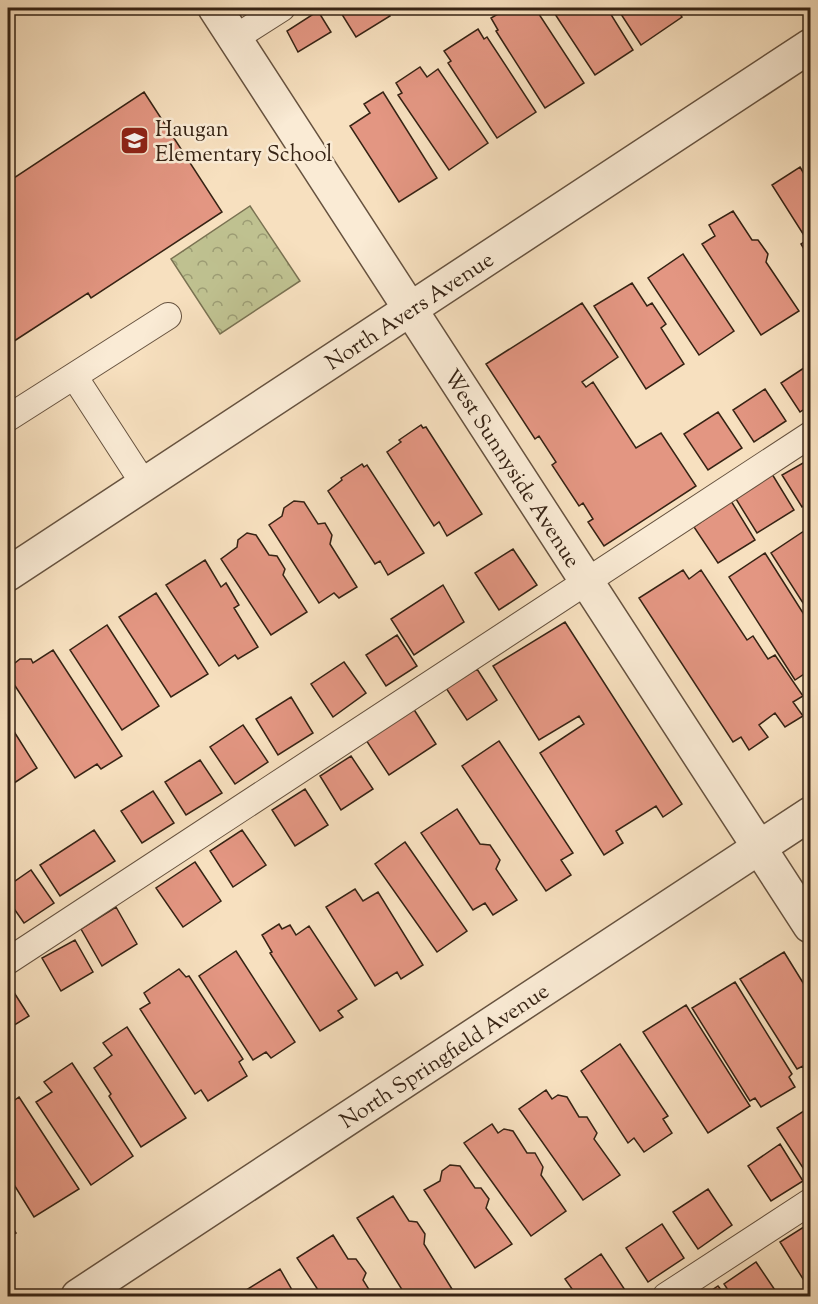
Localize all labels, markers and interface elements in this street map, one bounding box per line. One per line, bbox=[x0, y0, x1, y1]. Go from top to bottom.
place label: Haugan Elementary School bbox=[155, 115, 332, 172]
school or university icon: Haugan Elementary School bbox=[118, 125, 150, 157]
street label: North Avers Avenue bbox=[320, 245, 501, 380]
street label: West Sunnyside Avenue bbox=[434, 364, 587, 575]
street label: North Springfield Avenue bbox=[334, 977, 557, 1138]

